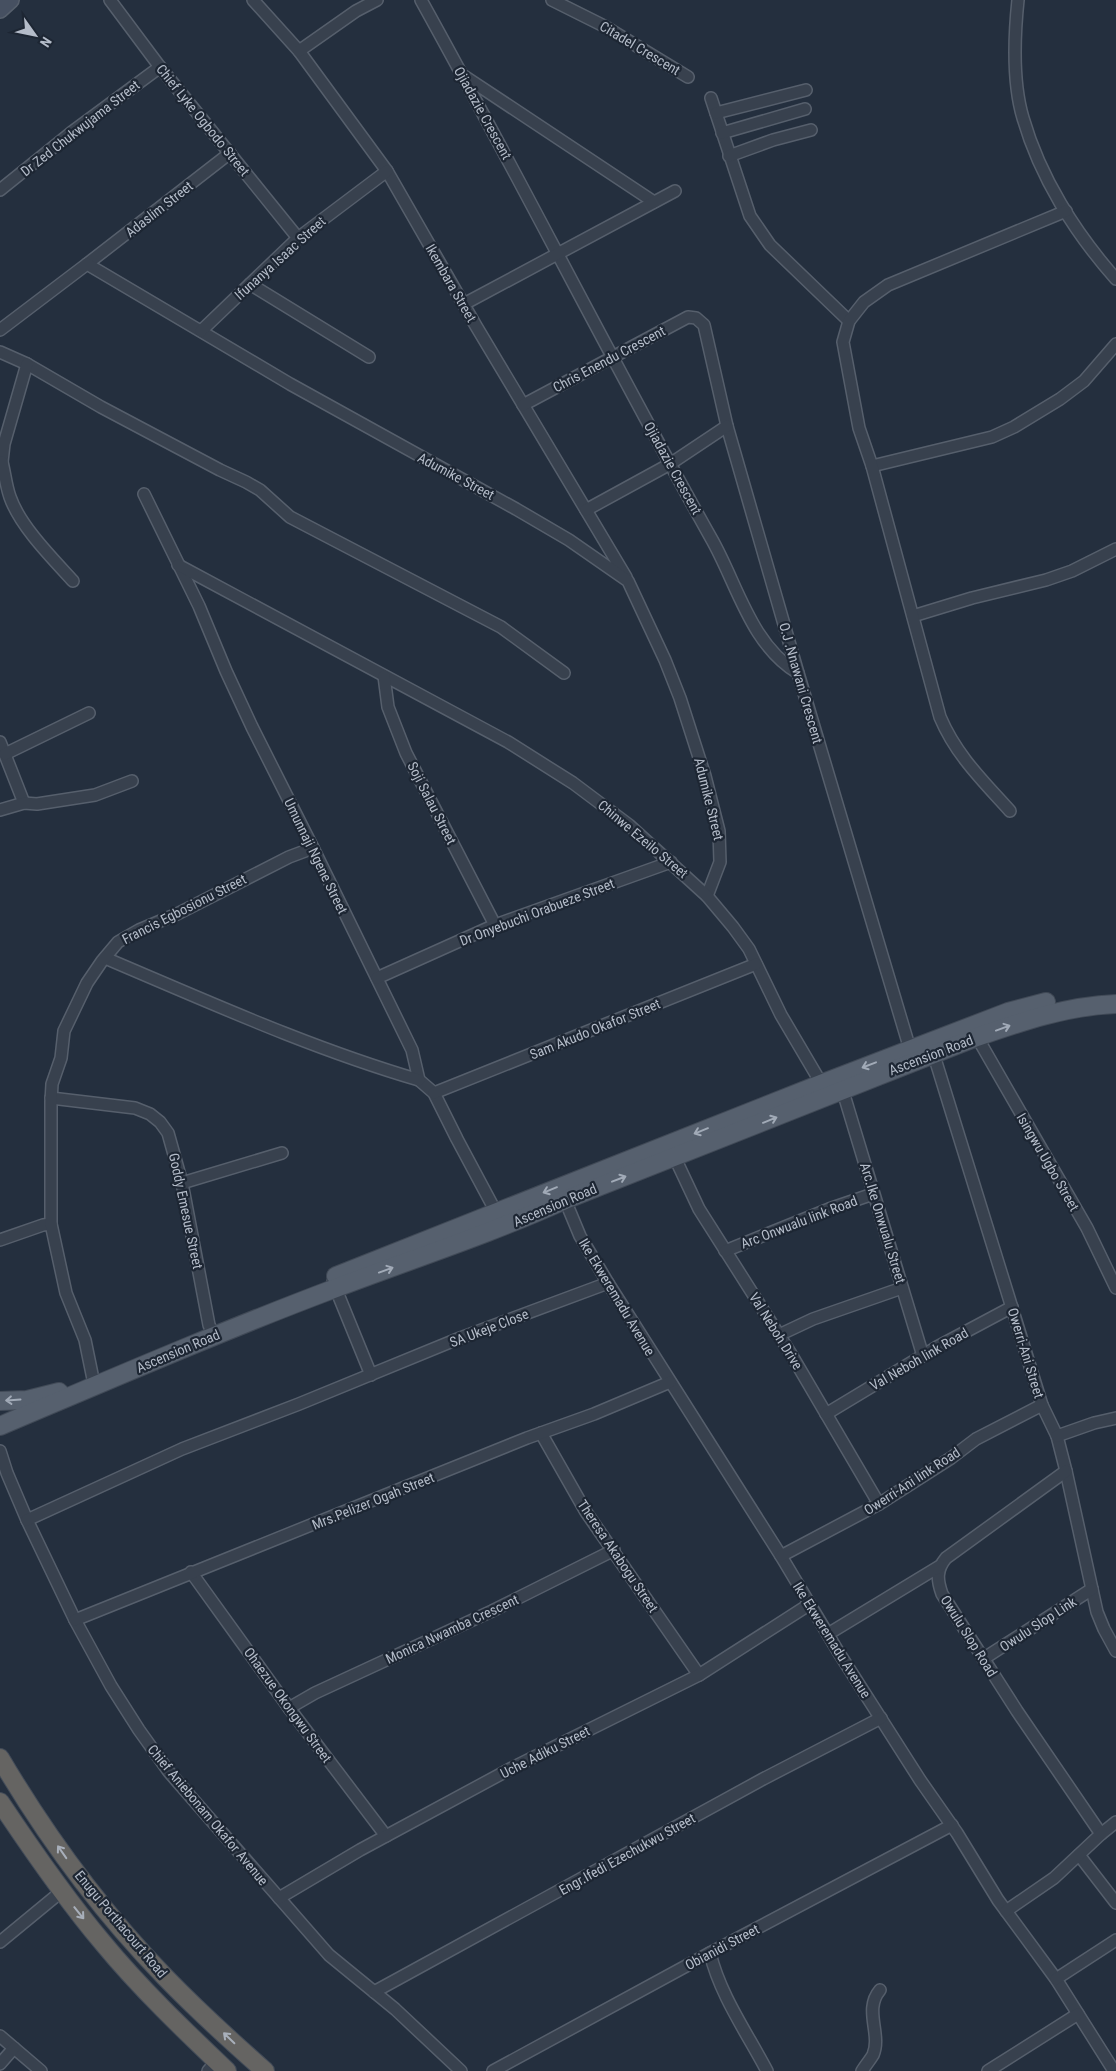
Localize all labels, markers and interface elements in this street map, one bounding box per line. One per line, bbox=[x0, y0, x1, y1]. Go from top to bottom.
north arrow bbox=[10, 10, 60, 60]
street label: Citadel Crescent bbox=[597, 18, 683, 78]
text: N bbox=[37, 34, 55, 50]
street label: Chief Lyke Ogbodo Street bbox=[153, 61, 253, 179]
street label: Ojiadazie Crescent bbox=[451, 64, 515, 162]
street label: Dr Zed Chukwujama Street bbox=[18, 77, 142, 179]
street label: Adaslim Street bbox=[122, 178, 196, 240]
street label: Ifunanya Isaac Street bbox=[231, 213, 329, 303]
street label: Ikembara Street bbox=[422, 241, 480, 325]
street label: Chris Enendu Crescent bbox=[550, 323, 668, 395]
street label: Ojiadazie Crescent bbox=[641, 419, 705, 517]
street label: Adumike Street bbox=[415, 449, 497, 503]
street label: O.J .Nnawani Crescent bbox=[776, 621, 826, 745]
street label: Adumike Street bbox=[691, 756, 727, 842]
street label: Soji Salau Street bbox=[404, 759, 460, 847]
street label: Umunnaji Ngene Street bbox=[281, 796, 351, 916]
street label: Chinwe Ezeilo Street bbox=[595, 797, 691, 881]
street label: Francis Egbosionu Street bbox=[119, 871, 249, 947]
street label: Dr Onyebuchi Orabueze Street bbox=[457, 875, 617, 949]
street label: Sam Akudo Okafor Street bbox=[527, 996, 663, 1062]
one-way arrow bbox=[994, 1023, 1010, 1032]
street label: Ascension Road bbox=[887, 1032, 975, 1078]
one-way arrow bbox=[862, 1061, 877, 1071]
street label: Isingwu Ugbo Street bbox=[1013, 1110, 1083, 1214]
one-way arrow bbox=[762, 1114, 777, 1124]
one-way arrow bbox=[694, 1126, 709, 1136]
street label: Goddy Emesue Street bbox=[166, 1152, 206, 1270]
street label: Arc.Ike Onwualu Street bbox=[857, 1161, 909, 1285]
one-way arrow bbox=[611, 1174, 626, 1183]
street label: Ascension Road bbox=[511, 1180, 599, 1230]
one-way arrow bbox=[543, 1186, 558, 1196]
street label: Arc Onwualu link Road bbox=[738, 1192, 860, 1252]
street label: Ike Ekweremadu Avenue bbox=[576, 1236, 658, 1359]
one-way arrow bbox=[378, 1265, 393, 1274]
street label: Val Neboh Drive bbox=[746, 1290, 806, 1373]
street label: SA Ukeje Close bbox=[447, 1305, 531, 1350]
street label: Owerri-Ani Street bbox=[1005, 1306, 1047, 1400]
street label: Val Neboh link Road bbox=[867, 1324, 971, 1394]
street label: Ascension Road bbox=[134, 1326, 222, 1376]
one-way arrow bbox=[5, 1396, 21, 1405]
street label: Owerri-Ani link Road bbox=[861, 1444, 963, 1518]
street label: Mrs.Pelizer Ogah Street bbox=[310, 1469, 436, 1533]
street label: Theresa Akabogu Street bbox=[574, 1497, 662, 1615]
street label: Ike Ekweremadu Avenue bbox=[790, 1579, 874, 1701]
street label: Monica Nwamba Crescent bbox=[383, 1591, 521, 1667]
street label: Owulu Slop Road bbox=[938, 1592, 1000, 1680]
street label: Owulu Slop Link bbox=[997, 1593, 1080, 1655]
street label: Ohaezue Okongwu Street bbox=[241, 1644, 335, 1766]
street label: Uche Adiku Street bbox=[498, 1723, 592, 1781]
street label: Chief Aniebonam Okafor Avenue bbox=[144, 1741, 272, 1889]
street label: Engr.Ifedi Ezechukwu Street bbox=[556, 1810, 698, 1898]
one-way arrow bbox=[57, 1845, 67, 1859]
street label: Enugu Porthacourt Road bbox=[72, 1867, 170, 1981]
one-way arrow bbox=[73, 1906, 84, 1919]
street label: Obianidi Street bbox=[682, 1921, 762, 1973]
one-way arrow bbox=[222, 2032, 235, 2044]

